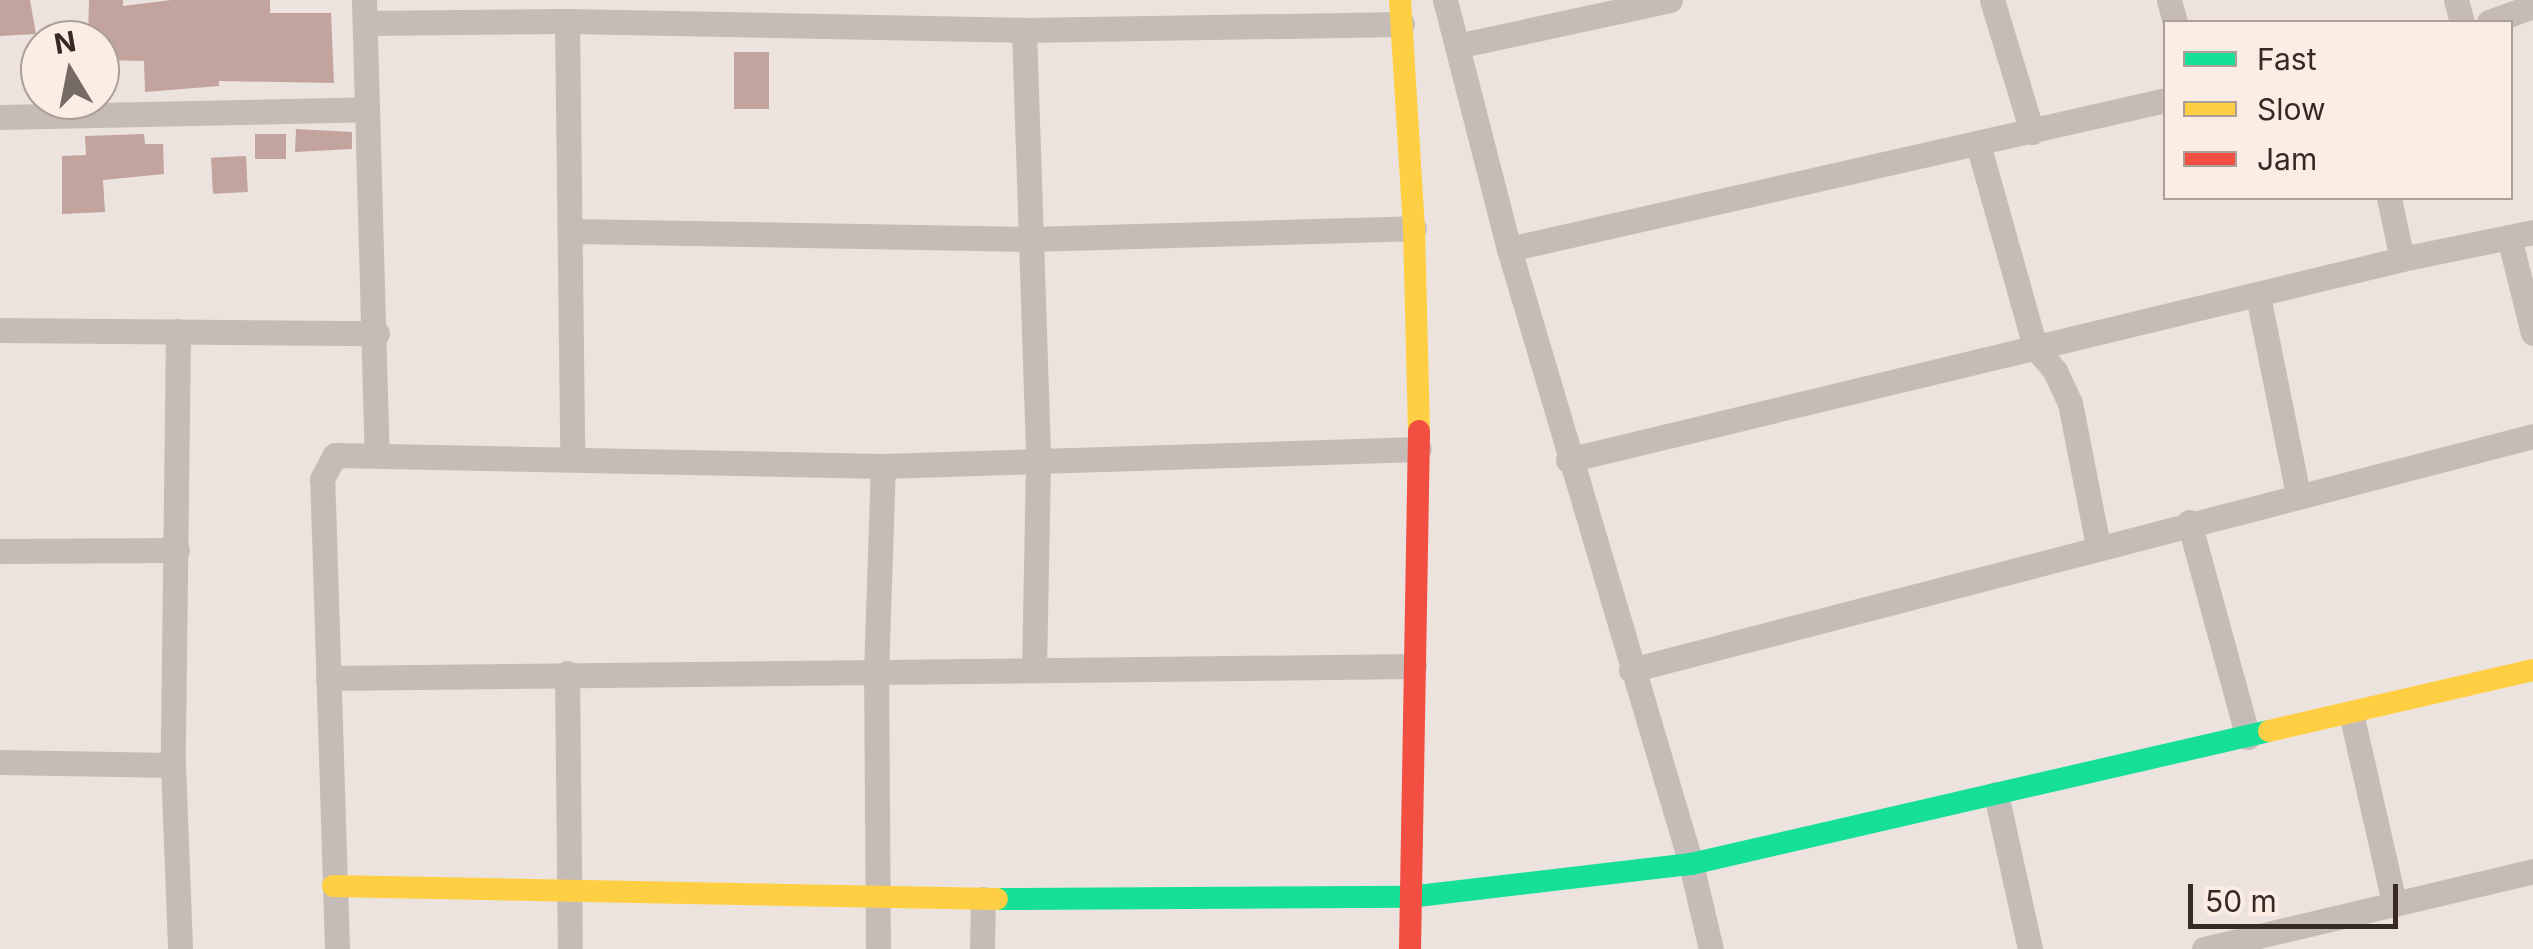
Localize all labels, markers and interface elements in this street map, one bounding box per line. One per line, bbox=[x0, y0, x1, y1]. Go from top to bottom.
north arrow bbox=[20, 20, 120, 120]
legend bbox=[2163, 20, 2513, 200]
text: N bbox=[52, 24, 79, 61]
text: Fast bbox=[2257, 41, 2316, 77]
text: Slow bbox=[2257, 91, 2326, 127]
text: Jam bbox=[2257, 141, 2317, 177]
scale bar bbox=[2193, 864, 2403, 926]
text: 50 m bbox=[2205, 883, 2277, 919]

